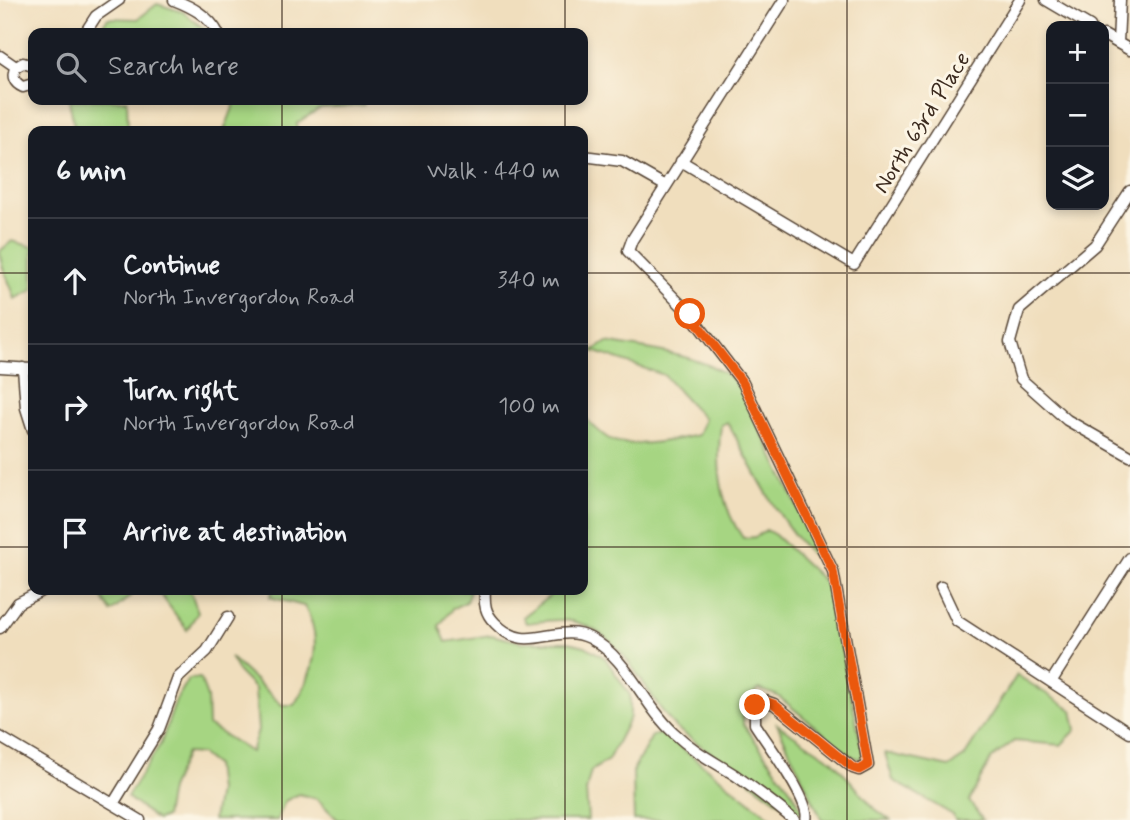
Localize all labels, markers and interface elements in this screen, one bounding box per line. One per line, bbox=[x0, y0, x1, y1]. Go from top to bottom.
map controls bbox=[1046, 21, 1109, 210]
button: + bbox=[1046, 21, 1109, 84]
search box bbox=[28, 28, 588, 105]
street label: North 63rd Place bbox=[867, 47, 978, 200]
icon: search bbox=[52, 48, 90, 86]
text: Search here bbox=[108, 50, 239, 84]
button: − bbox=[1046, 84, 1109, 147]
button: layers bbox=[1046, 147, 1109, 210]
text: 6 min bbox=[56, 152, 127, 191]
text: Walk · 440 m bbox=[427, 157, 560, 187]
text: Continue bbox=[123, 249, 220, 283]
icon: ahead bbox=[56, 262, 94, 300]
text: 340 m bbox=[497, 266, 560, 296]
text: North Invergordon Road bbox=[123, 283, 355, 313]
route start bbox=[674, 298, 705, 329]
text: Turn right bbox=[123, 375, 239, 409]
icon: right bbox=[56, 388, 94, 426]
text: 100 m bbox=[498, 392, 560, 422]
text: North Invergordon Road bbox=[123, 409, 355, 439]
icon: arrive bbox=[56, 514, 94, 552]
text: Arrive at destination bbox=[123, 516, 347, 550]
route end bbox=[739, 689, 770, 720]

